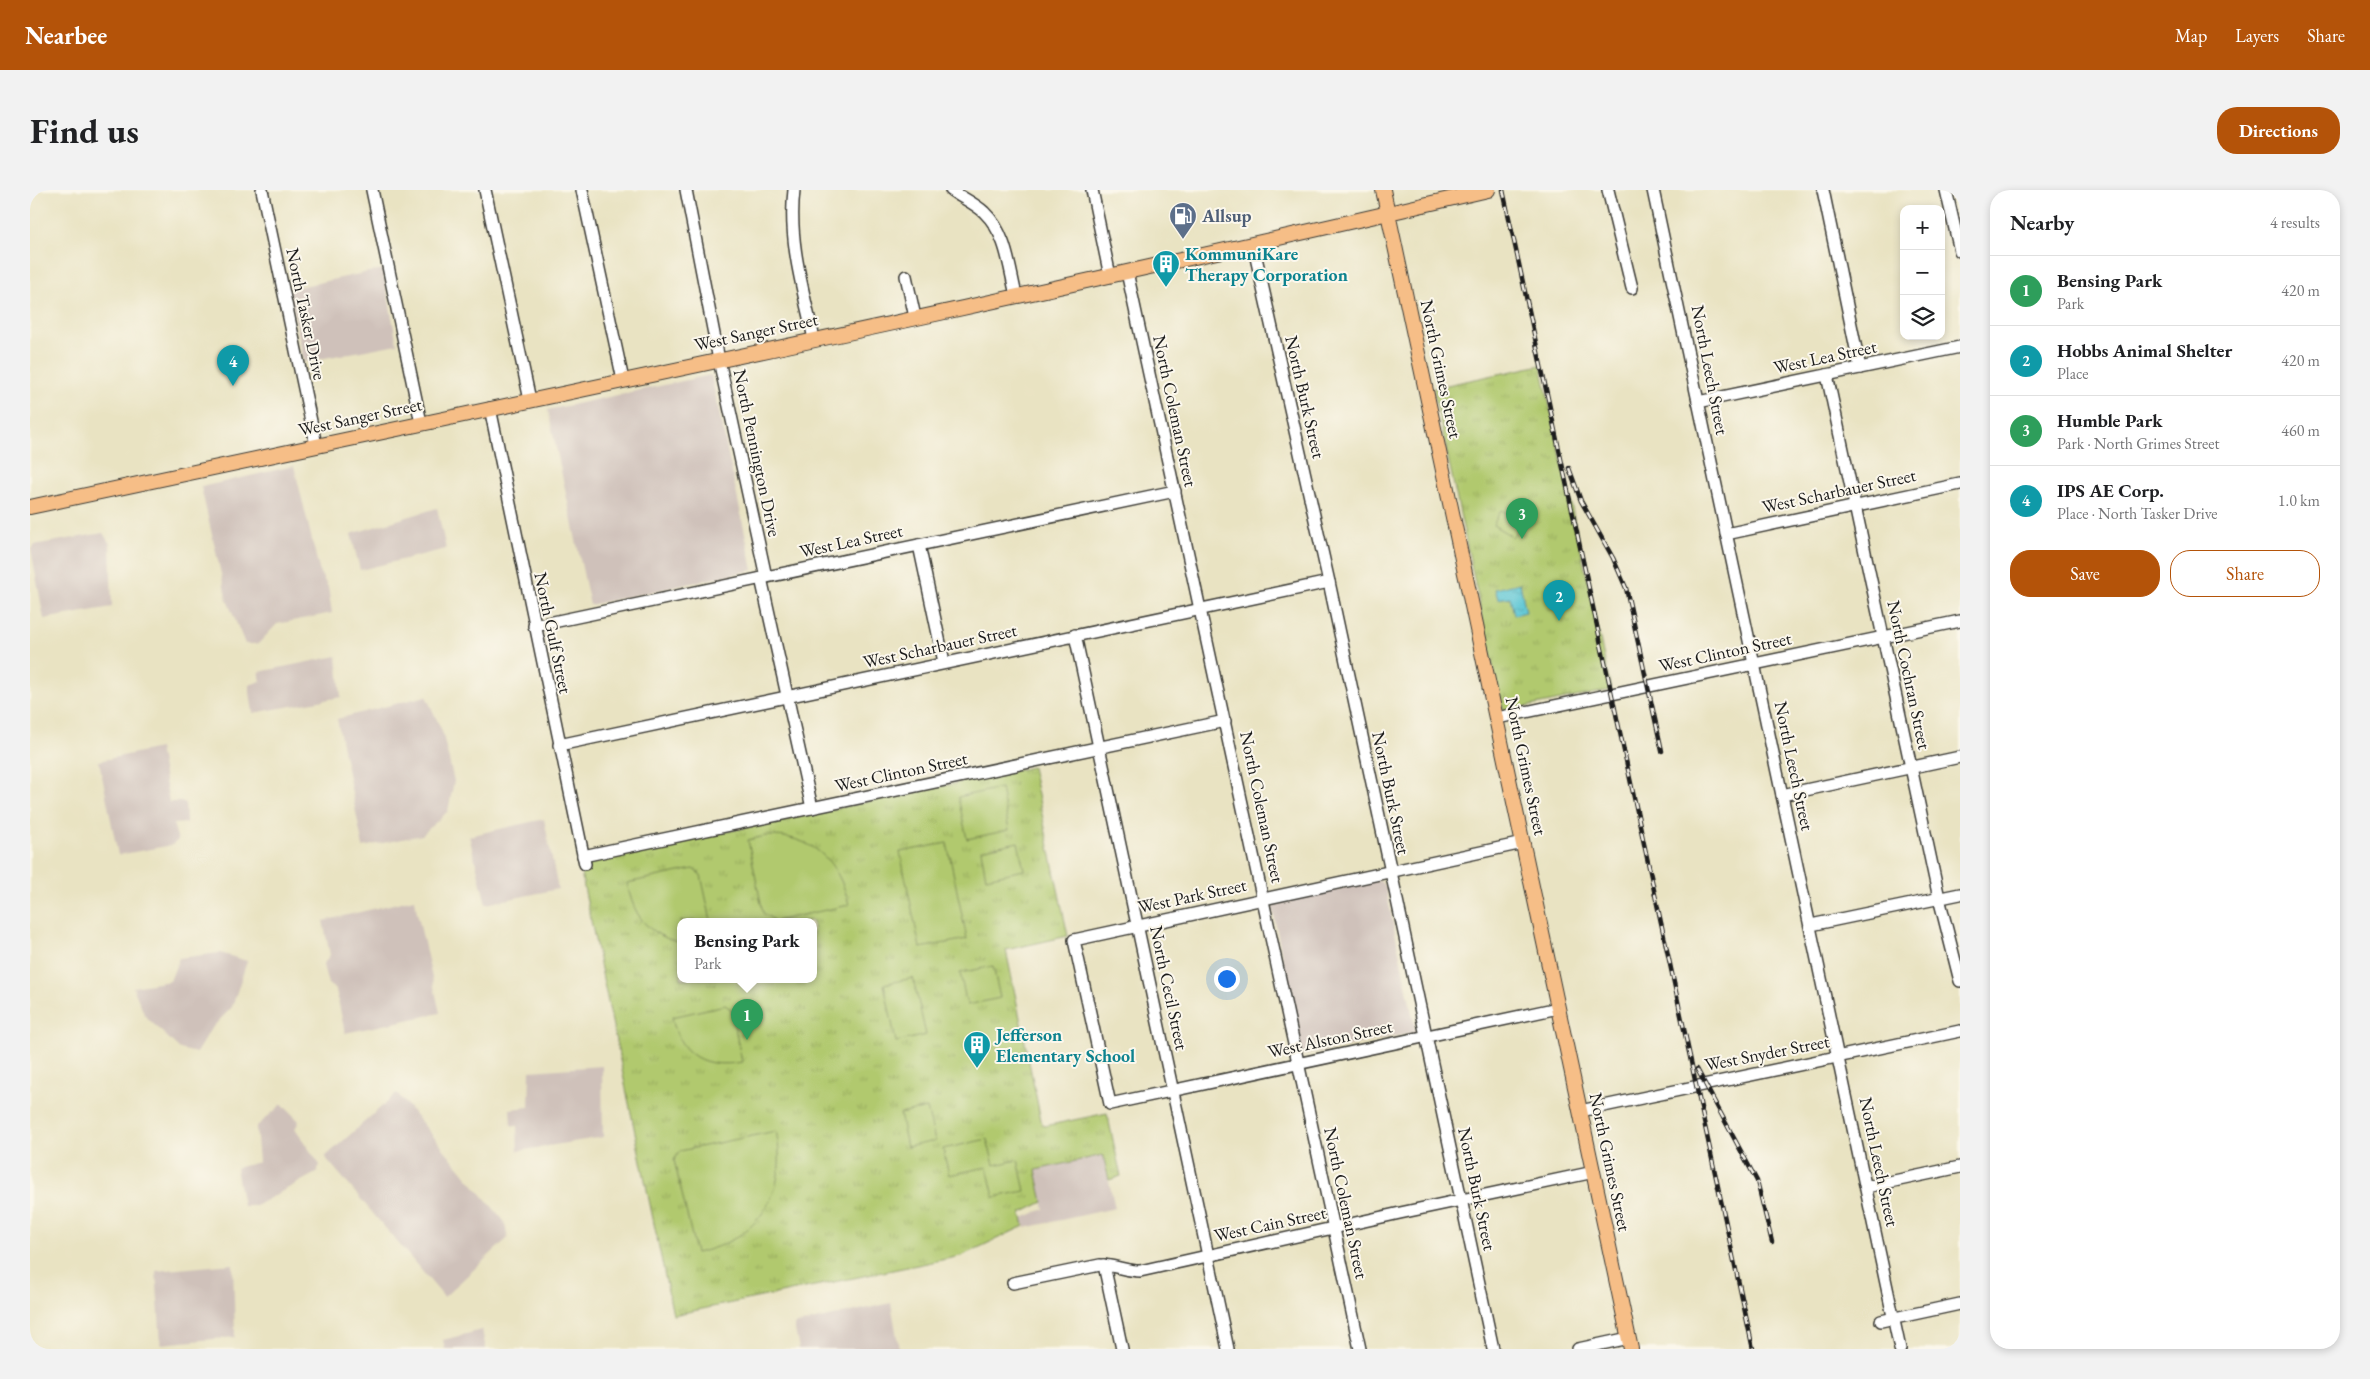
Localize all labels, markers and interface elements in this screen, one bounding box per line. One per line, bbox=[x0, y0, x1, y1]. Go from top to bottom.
text: Nearbee bbox=[25, 20, 107, 51]
text: Map bbox=[2175, 24, 2207, 47]
text: Layers bbox=[2235, 24, 2279, 47]
text: Share bbox=[2307, 24, 2345, 47]
button: Directions bbox=[2217, 107, 2340, 154]
text: Find us bbox=[30, 108, 139, 153]
fuel station icon: Allsup bbox=[1168, 201, 1198, 240]
place label: Allsup bbox=[1201, 204, 1252, 227]
map controls bbox=[1900, 205, 1945, 340]
button: + bbox=[1900, 205, 1945, 250]
text: Nearby bbox=[2010, 209, 2074, 236]
text: 4 results bbox=[2270, 212, 2320, 233]
place label: KommuniKare Therapy Corporation bbox=[1185, 242, 1348, 286]
street label: North Tasker Drive bbox=[281, 246, 332, 382]
building icon: KommuniKare Therapy Corporation bbox=[1151, 249, 1181, 288]
button: − bbox=[1900, 250, 1945, 295]
text: Bensing Park bbox=[2057, 268, 2162, 293]
text: 1 bbox=[2022, 280, 2030, 301]
text: 420 m bbox=[2281, 280, 2320, 301]
text: Park bbox=[2057, 293, 2084, 314]
button: layers bbox=[1900, 295, 1945, 340]
street label: North Grimes Street bbox=[1416, 297, 1467, 441]
street label: North Leech Street bbox=[1687, 303, 1734, 437]
street label: West Sanger Street bbox=[692, 307, 820, 356]
street label: North Coleman Street bbox=[1148, 333, 1203, 489]
street label: North Burk Street bbox=[1280, 333, 1331, 461]
street label: West Lea Street bbox=[1771, 334, 1879, 379]
text: Hobbs Animal Shelter bbox=[2057, 338, 2232, 363]
pin: 4 bbox=[217, 345, 249, 386]
text: 2 bbox=[2022, 350, 2030, 371]
text: 420 m bbox=[2281, 350, 2320, 371]
text: Place bbox=[2057, 363, 2089, 384]
street label: North Pennington Drive bbox=[729, 367, 786, 539]
street label: West Sanger Street bbox=[296, 392, 424, 441]
text: Humble Park bbox=[2057, 408, 2163, 433]
text: 3 bbox=[2022, 420, 2030, 441]
text: 460 m bbox=[2281, 420, 2320, 441]
text: Park · North Grimes Street bbox=[2057, 433, 2219, 454]
street label: West Scharbauer Street bbox=[1760, 463, 1918, 518]
text: IPS AE Corp. bbox=[2057, 478, 2164, 503]
text: 4 bbox=[2022, 490, 2030, 511]
text: 1.0 km bbox=[2278, 490, 2320, 511]
pin: 3 bbox=[1506, 498, 1538, 539]
text: Place · North Tasker Drive bbox=[2057, 503, 2218, 524]
street label: West Lea Street bbox=[797, 518, 905, 563]
button: Save bbox=[2010, 550, 2160, 597]
button: Share bbox=[2170, 550, 2320, 597]
street label: North Gulf Street bbox=[529, 570, 578, 696]
pin: 2 bbox=[1543, 580, 1575, 621]
street label: North Cochran Street bbox=[1882, 598, 1937, 752]
street label: West Scharbauer Street bbox=[861, 618, 1019, 673]
street label: West Clinton Street bbox=[1656, 626, 1794, 677]
street label: North Grimes Street bbox=[1501, 694, 1552, 838]
street label: North Leech Street bbox=[1770, 699, 1819, 833]
street label: North Coleman Street bbox=[1235, 729, 1290, 885]
street label: North Burk Street bbox=[1367, 729, 1416, 857]
street label: West Clinton Street bbox=[832, 746, 970, 797]
street label: West Park Street bbox=[1135, 873, 1249, 918]
popup bbox=[677, 918, 817, 983]
street label: North Cecil Street bbox=[1145, 924, 1194, 1053]
text: Bensing Park bbox=[694, 928, 800, 953]
text: Park bbox=[694, 953, 722, 974]
your location bbox=[1214, 966, 1240, 992]
pin: 1 bbox=[731, 999, 763, 1040]
street label: West Alston Street bbox=[1266, 1014, 1395, 1063]
place label: Jefferson Elementary School bbox=[994, 1023, 1135, 1067]
street label: West Snyder Street bbox=[1703, 1029, 1832, 1076]
building icon: Jefferson Elementary School bbox=[962, 1030, 992, 1069]
street label: North Grimes Street bbox=[1585, 1090, 1636, 1234]
street label: North Leech Street bbox=[1855, 1095, 1904, 1229]
street label: North Coleman Street bbox=[1319, 1125, 1374, 1281]
street label: North Burk Street bbox=[1453, 1125, 1502, 1253]
street label: West Cain Street bbox=[1212, 1200, 1328, 1247]

